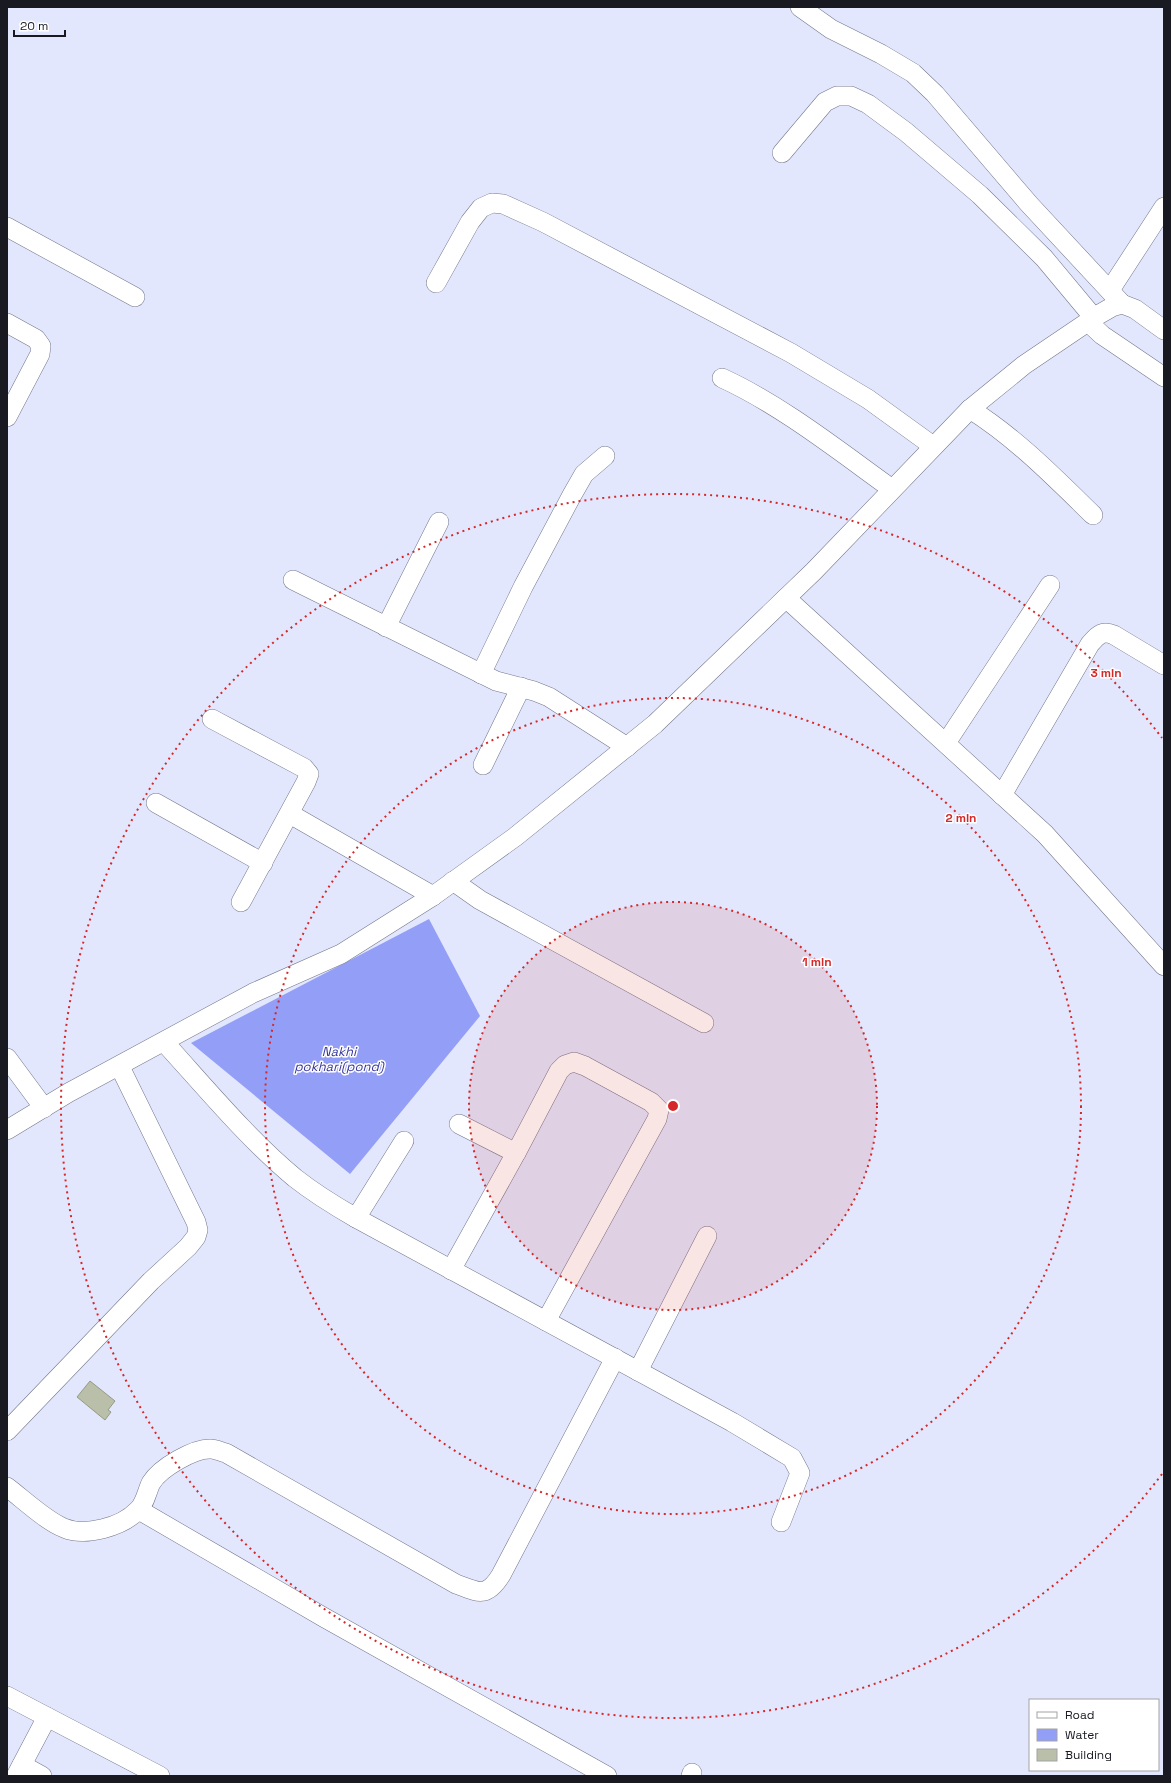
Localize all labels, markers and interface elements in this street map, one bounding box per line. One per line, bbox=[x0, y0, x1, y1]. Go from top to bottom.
scale bar bbox=[14, 12, 65, 38]
text: 20 m bbox=[20, 18, 48, 34]
text: 3 min bbox=[1090, 665, 1122, 681]
text: 2 min bbox=[945, 810, 977, 826]
text: 1 min bbox=[802, 954, 832, 970]
water label: Nakhi pokhari(pond) bbox=[294, 1043, 385, 1075]
centre of rings bbox=[666, 1099, 680, 1113]
legend bbox=[1029, 1699, 1159, 1771]
text: Road bbox=[1065, 1707, 1094, 1723]
text: Water bbox=[1065, 1727, 1099, 1743]
text: Building bbox=[1065, 1747, 1112, 1763]

